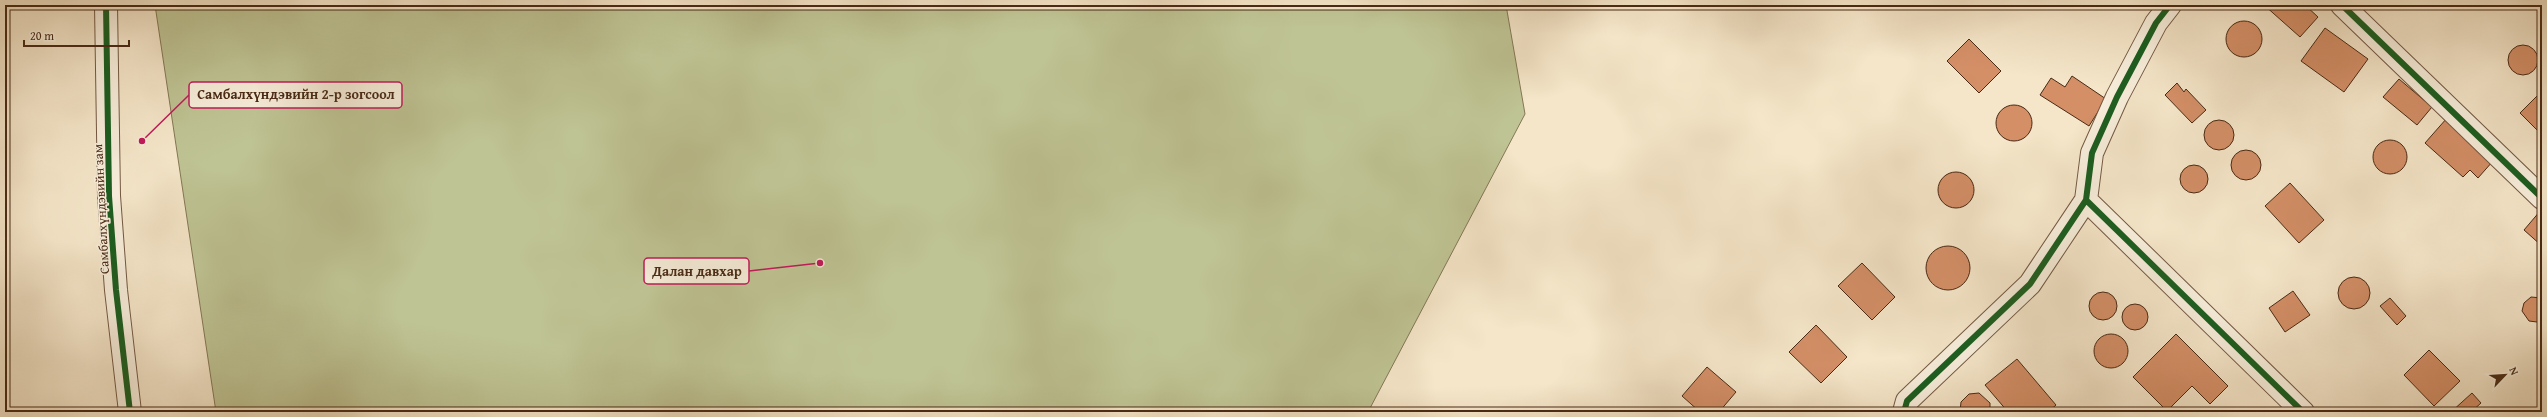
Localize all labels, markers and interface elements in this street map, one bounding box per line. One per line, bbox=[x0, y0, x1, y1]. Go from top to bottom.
scale bar bbox=[24, 22, 129, 48]
text: 20 m bbox=[30, 27, 54, 44]
callout: Самбалхүндэвийн 2-р зогсоол bbox=[189, 82, 402, 108]
text: Самбалхүндэвийн 2-р зогсоол bbox=[197, 84, 395, 104]
street label: Самбалхүндэвийн зам bbox=[88, 144, 114, 274]
callout: Далан давхар bbox=[644, 258, 749, 284]
text: Далан давхар bbox=[651, 261, 742, 281]
north arrow bbox=[2485, 355, 2525, 395]
text: N bbox=[2505, 364, 2523, 378]

